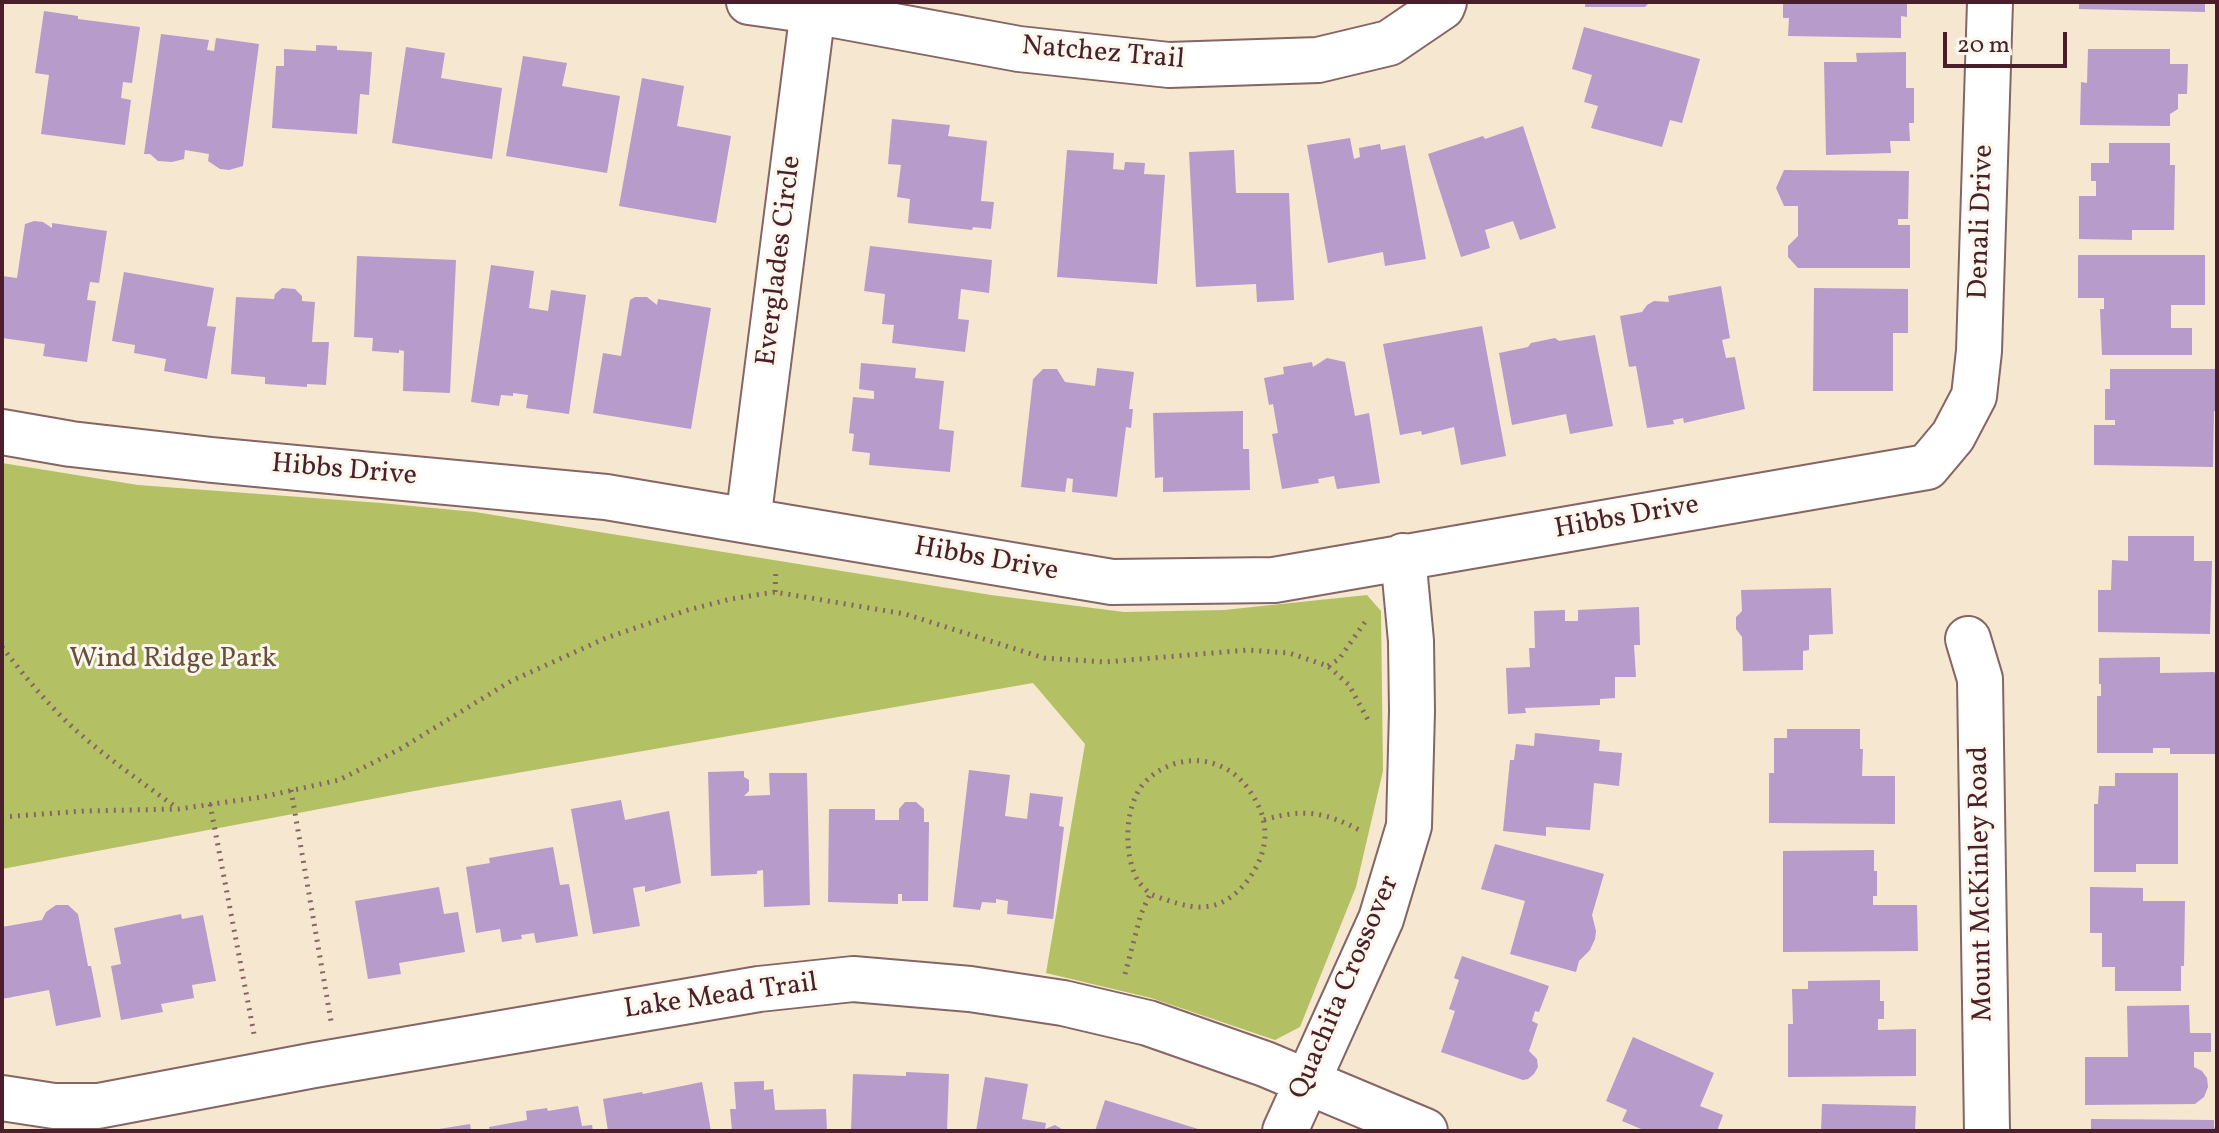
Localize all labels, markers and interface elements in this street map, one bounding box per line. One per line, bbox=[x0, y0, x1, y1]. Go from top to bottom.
scale bar bbox=[1947, 16, 2071, 66]
text: 20 m bbox=[1957, 29, 2010, 63]
street label: Natchez Trail bbox=[1020, 31, 1186, 79]
street label: Denali Drive bbox=[1964, 144, 2002, 300]
street label: Everglades Circle bbox=[751, 154, 811, 368]
street label: Hibbs Drive bbox=[270, 449, 418, 495]
street label: Hibbs Drive bbox=[1552, 490, 1702, 548]
street label: Hibbs Drive bbox=[911, 532, 1061, 590]
park label: Wind Ridge Park bbox=[69, 644, 277, 678]
street label: Mount McKinley Road bbox=[1964, 746, 2002, 1022]
street label: Quachita Crossover bbox=[1284, 871, 1408, 1105]
street label: Lake Mead Trail bbox=[622, 968, 820, 1028]

